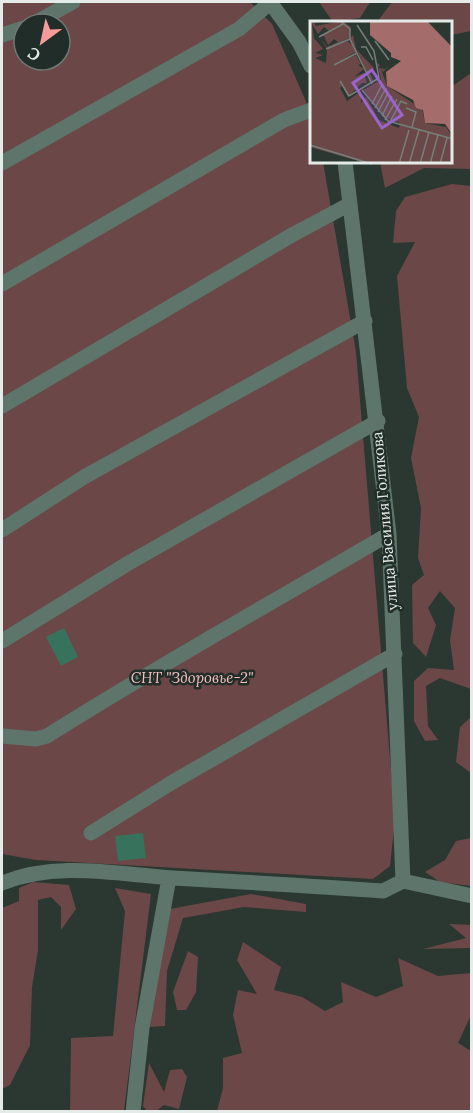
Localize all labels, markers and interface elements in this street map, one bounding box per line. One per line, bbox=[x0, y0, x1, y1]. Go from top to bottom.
north arrow bbox=[12, 12, 72, 72]
inset map bbox=[310, 21, 452, 164]
text: С bbox=[24, 43, 44, 66]
street label: улица Василия Голикова bbox=[367, 431, 402, 611]
park label: СНТ "Здоровье-2" bbox=[131, 668, 253, 687]

